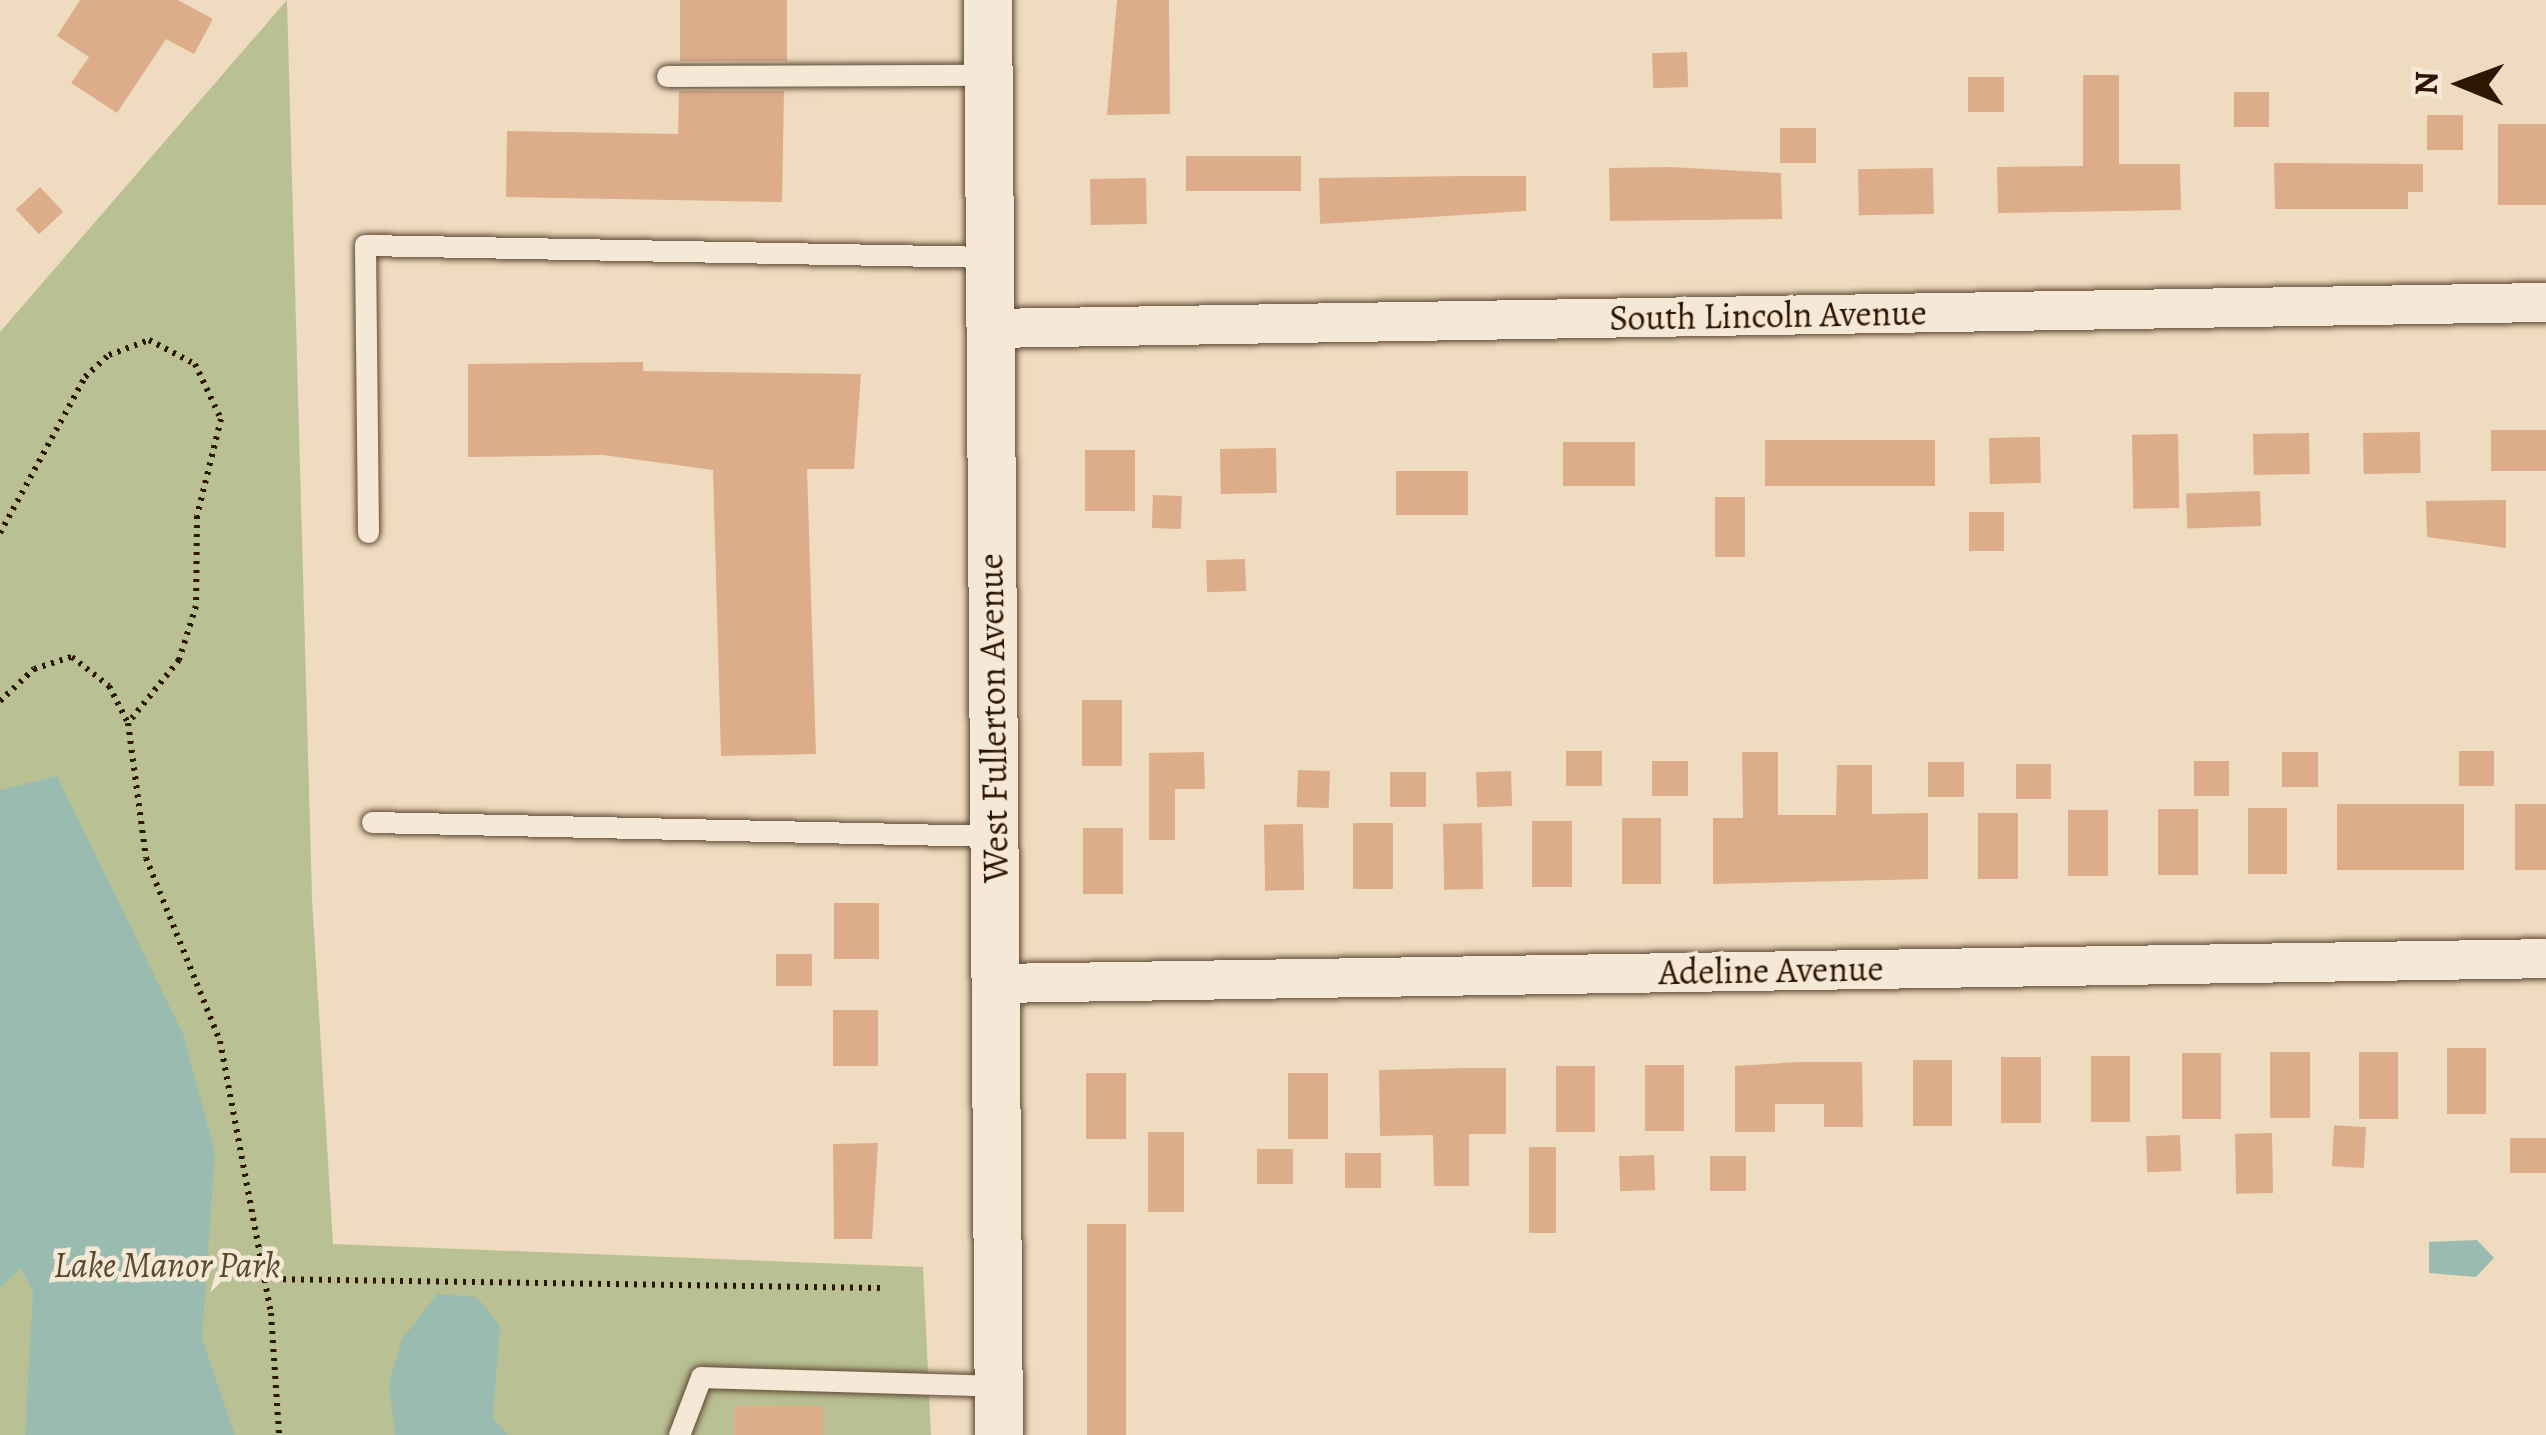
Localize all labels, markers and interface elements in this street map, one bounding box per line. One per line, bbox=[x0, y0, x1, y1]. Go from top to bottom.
north arrow bbox=[2402, 24, 2522, 144]
text: N bbox=[2403, 71, 2448, 96]
street label: South Lincoln Avenue bbox=[1609, 291, 1927, 339]
street label: West Fullerton Avenue bbox=[969, 553, 1017, 883]
street label: Adeline Avenue bbox=[1658, 946, 1884, 994]
park label: Lake Manor Park bbox=[53, 1243, 281, 1287]

